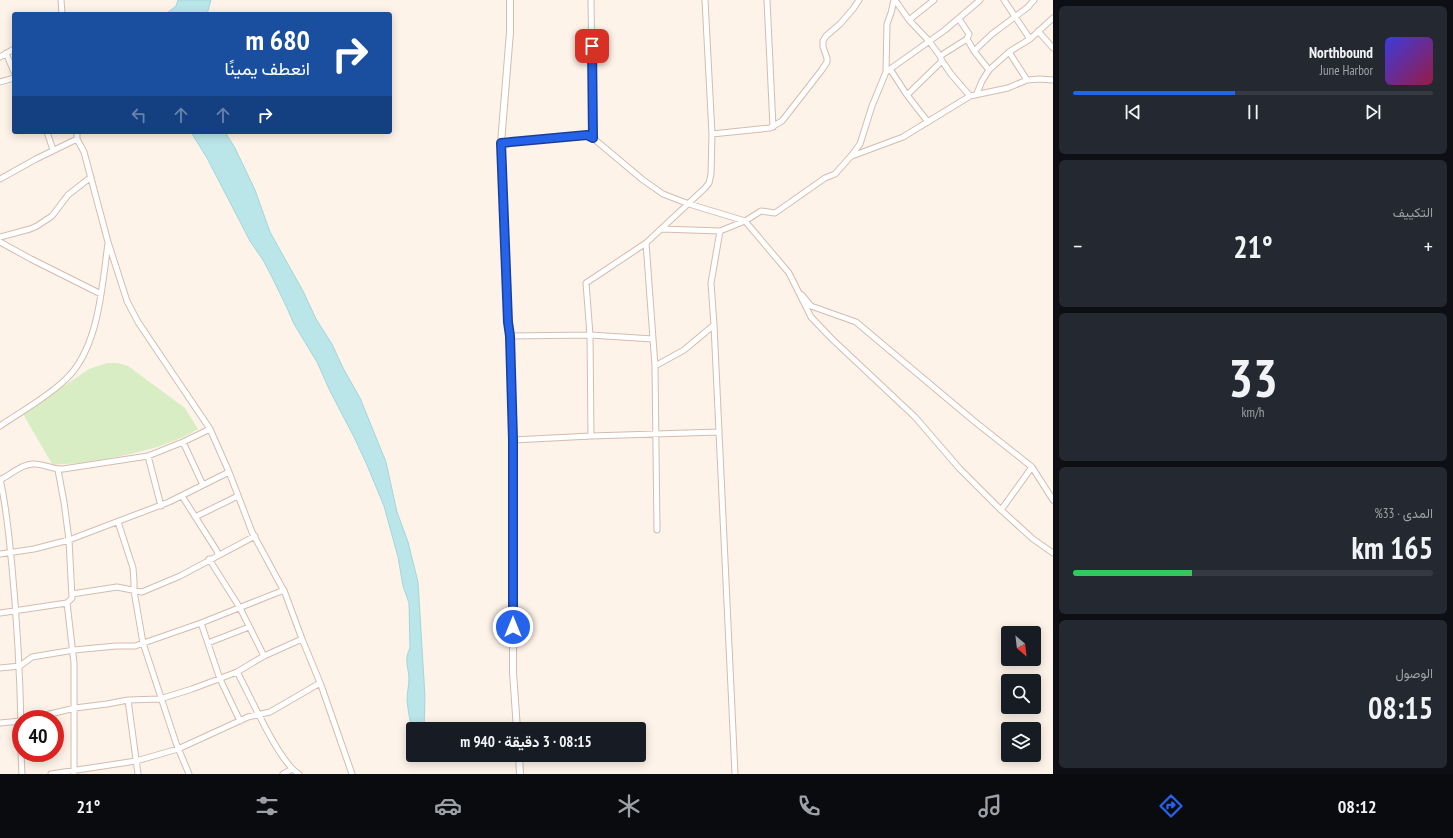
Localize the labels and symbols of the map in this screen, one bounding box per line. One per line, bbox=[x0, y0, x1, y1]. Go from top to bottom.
pin bbox=[575, 29, 609, 63]
position arrow bbox=[492, 606, 534, 648]
north arrow bbox=[1001, 626, 1041, 666]
speed limit sign: 40 bbox=[12, 710, 64, 762]

